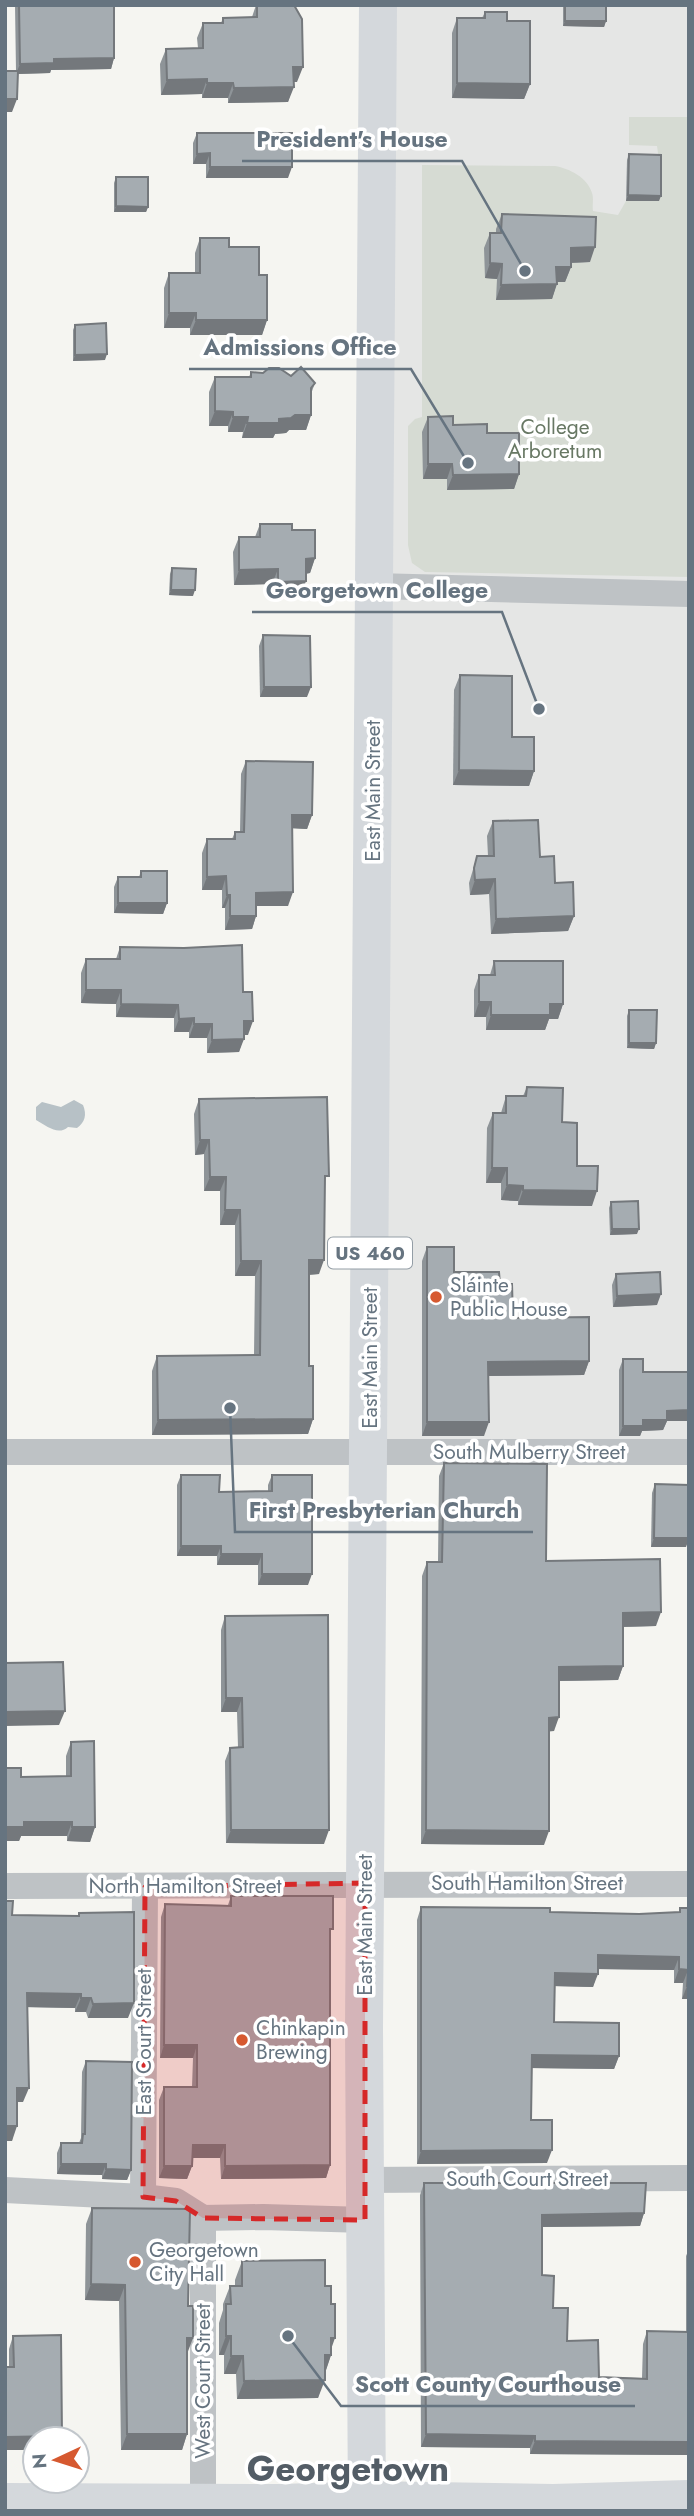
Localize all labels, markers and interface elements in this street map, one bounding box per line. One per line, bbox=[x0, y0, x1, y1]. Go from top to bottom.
callout: President's House bbox=[242, 117, 462, 161]
text: President's House bbox=[256, 122, 448, 156]
callout: Admissions Office bbox=[189, 325, 411, 369]
text: Admissions Office bbox=[202, 330, 397, 364]
park label: College Arboretum bbox=[508, 412, 602, 466]
callout: Georgetown College bbox=[252, 568, 502, 612]
text: Georgetown College bbox=[266, 573, 488, 607]
street label: East Main Street bbox=[358, 720, 388, 862]
road number: US 460 bbox=[328, 1238, 412, 1268]
place label: Sláinte Public House bbox=[450, 1270, 568, 1324]
street label: East Main Street bbox=[355, 1287, 385, 1429]
marker: Sláinte Public House bbox=[428, 1289, 444, 1305]
street label: South Mulberry Street bbox=[433, 1437, 625, 1467]
callout: First Presbyterian Church bbox=[235, 1488, 533, 1532]
text: First Presbyterian Church bbox=[249, 1493, 519, 1527]
street label: East Main Street bbox=[350, 1854, 380, 1996]
street label: South Hamilton Street bbox=[431, 1868, 623, 1898]
street label: North Hamilton Street bbox=[88, 1871, 282, 1901]
street label: East Court Street bbox=[129, 1969, 159, 2115]
place label: Chinkapin Brewing bbox=[256, 2013, 346, 2067]
marker: Chinkapin Brewing bbox=[234, 2032, 250, 2048]
street label: South Court Street bbox=[446, 2164, 608, 2194]
place label: Georgetown City Hall bbox=[149, 2235, 259, 2289]
marker: Georgetown City Hall bbox=[127, 2254, 143, 2270]
street label: West Court Street bbox=[188, 2303, 218, 2459]
callout: Scott County Courthouse bbox=[341, 2362, 635, 2406]
text: Scott County Courthouse bbox=[355, 2367, 621, 2401]
north arrow bbox=[21, 2425, 91, 2495]
district label: Georgetown bbox=[247, 2444, 449, 2494]
text: N bbox=[26, 2453, 54, 2470]

